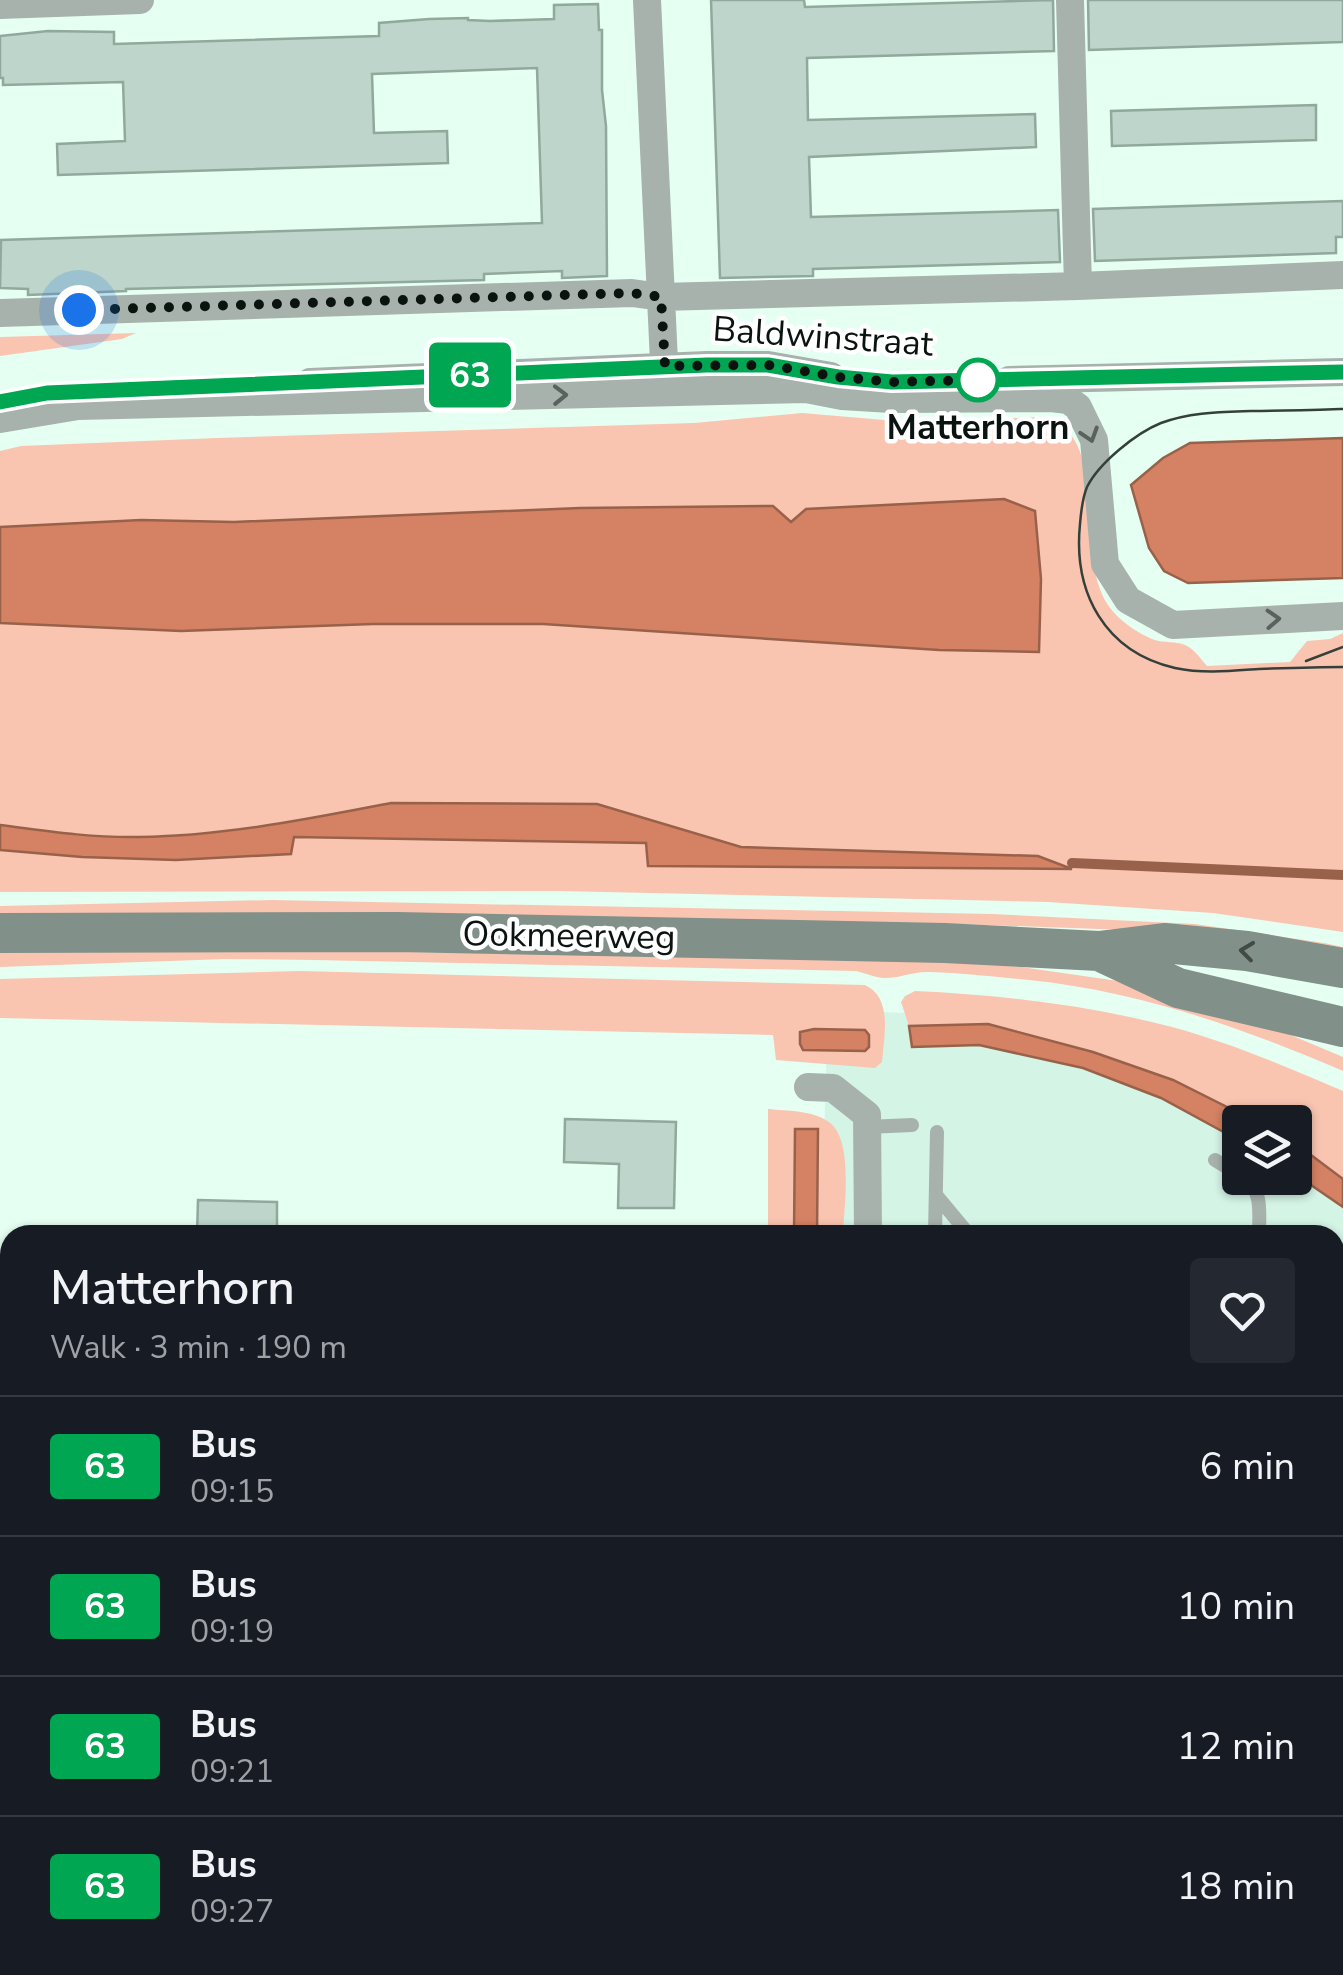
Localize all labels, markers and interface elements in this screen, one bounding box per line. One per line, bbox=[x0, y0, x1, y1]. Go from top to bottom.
your location bbox=[54, 285, 104, 335]
street label: Baldwinstraat bbox=[711, 305, 936, 368]
line badge: 63 bbox=[425, 342, 515, 408]
text: 63 bbox=[449, 352, 491, 399]
marker: Matterhorn bbox=[957, 359, 999, 401]
one-way arrow bbox=[553, 384, 569, 405]
place label: Matterhorn bbox=[887, 404, 1069, 451]
one-way arrow bbox=[1079, 425, 1099, 442]
one-way arrow bbox=[1265, 609, 1281, 630]
street label: Ookmeerweg bbox=[462, 910, 676, 961]
one-way arrow bbox=[1239, 941, 1255, 962]
map controls bbox=[1222, 1105, 1312, 1195]
button: layers bbox=[1222, 1105, 1312, 1195]
text: Matterhorn bbox=[50, 1255, 295, 1321]
button: heart bbox=[1190, 1258, 1295, 1363]
text: Walk · 3 min · 190 m bbox=[50, 1326, 347, 1369]
text: Bus bbox=[190, 1419, 257, 1470]
text: 6 min bbox=[1200, 1441, 1295, 1492]
text: 63 bbox=[84, 1443, 126, 1490]
text: 09:15 bbox=[190, 1470, 274, 1513]
text: Bus bbox=[190, 1559, 257, 1610]
text: 10 min bbox=[1177, 1581, 1295, 1632]
text: 63 bbox=[84, 1583, 126, 1630]
text: 09:19 bbox=[190, 1610, 274, 1653]
text: Bus bbox=[190, 1699, 257, 1750]
text: 12 min bbox=[1177, 1721, 1295, 1772]
text: 63 bbox=[84, 1723, 126, 1770]
text: 09:21 bbox=[190, 1750, 274, 1793]
text: Bus bbox=[190, 1839, 257, 1890]
text: 18 min bbox=[1177, 1861, 1295, 1912]
text: 63 bbox=[84, 1863, 126, 1910]
text: 09:27 bbox=[190, 1890, 274, 1933]

